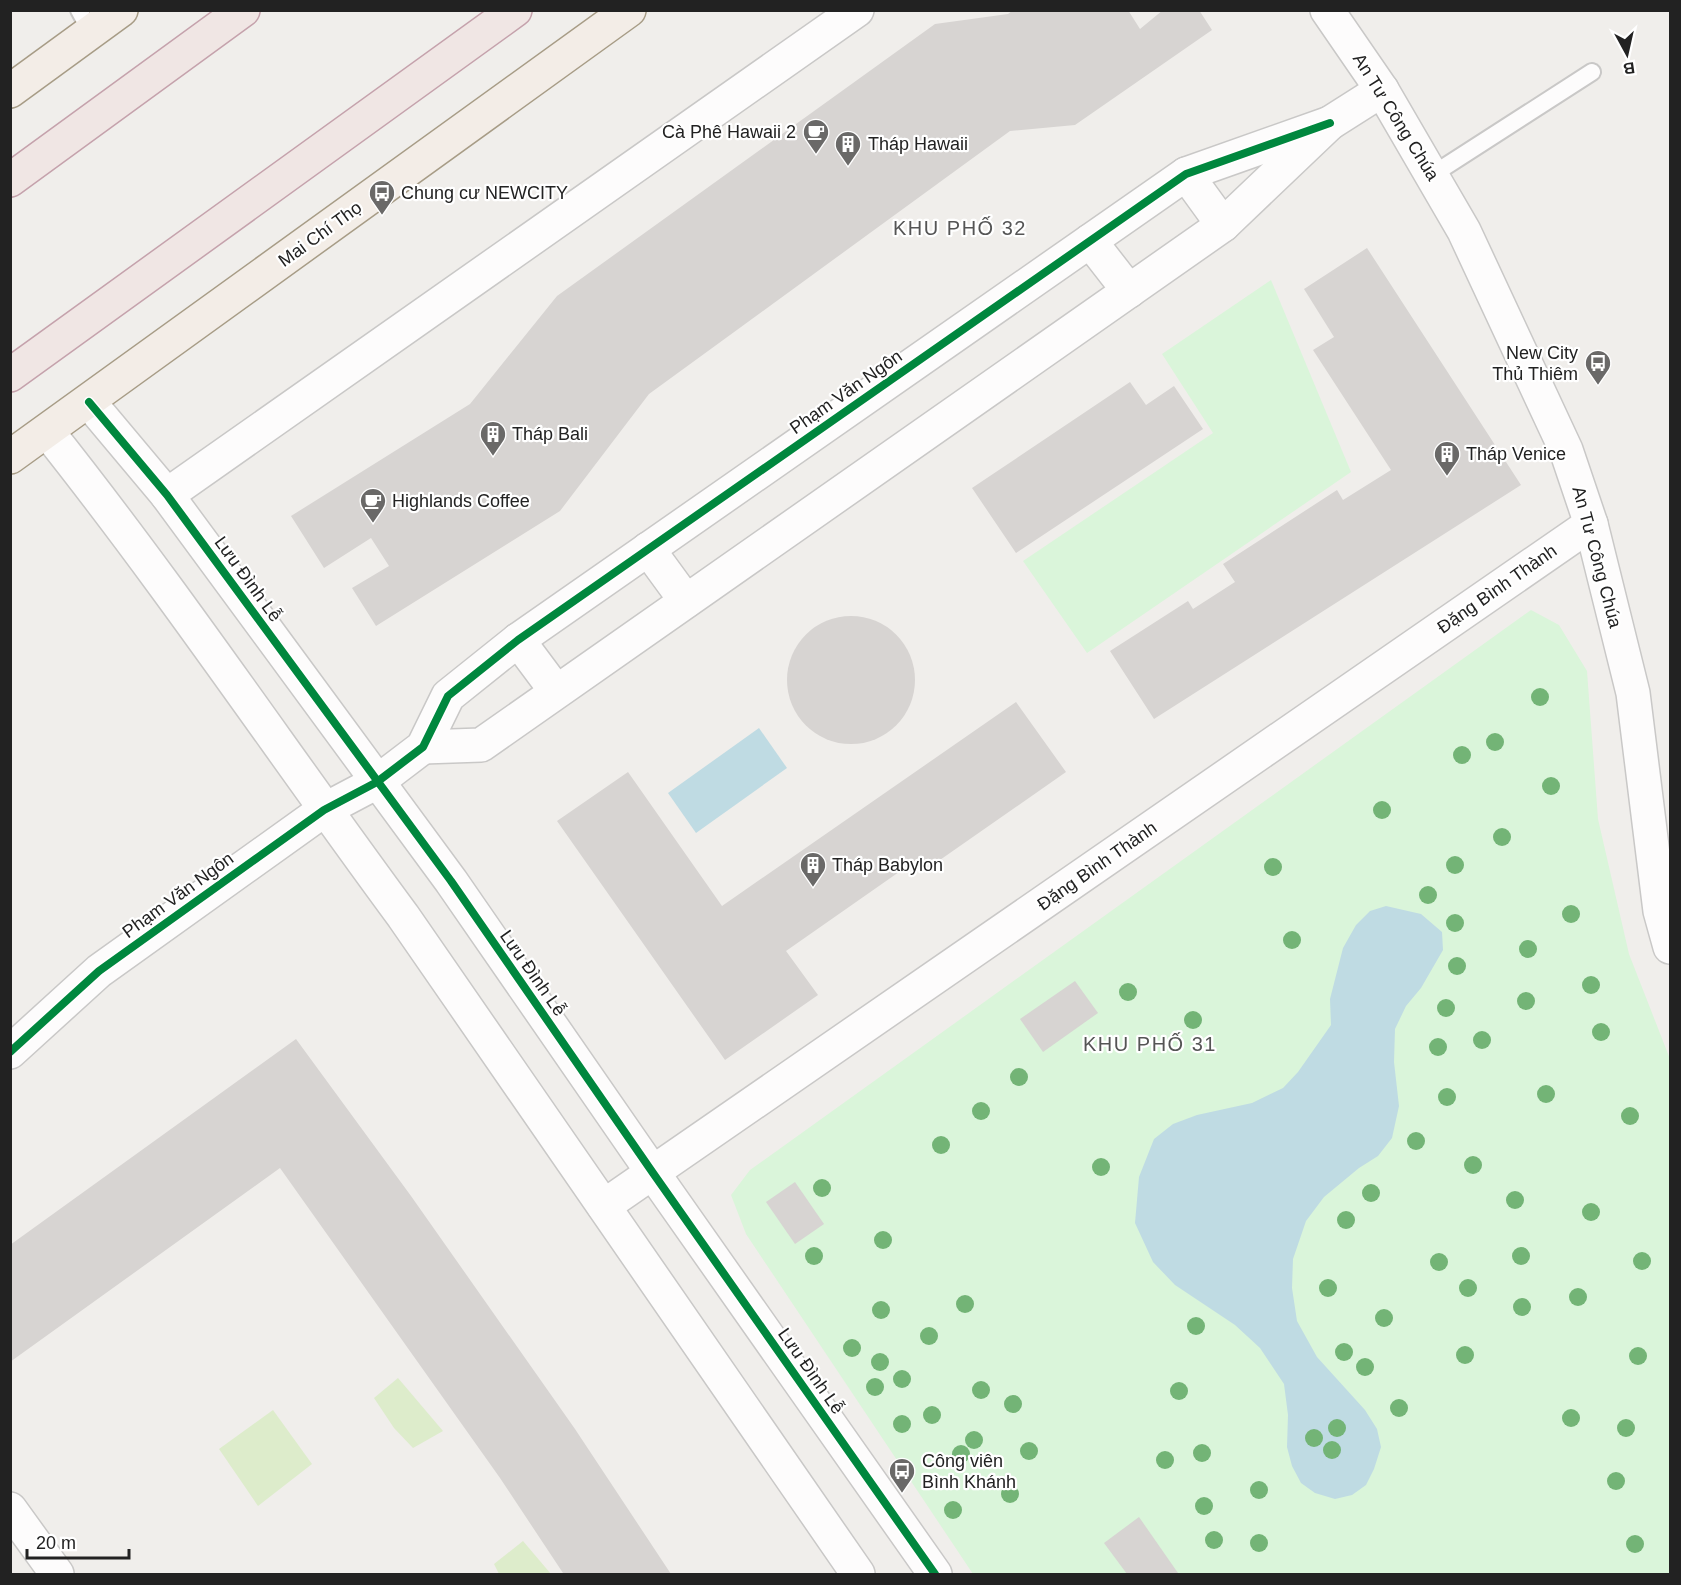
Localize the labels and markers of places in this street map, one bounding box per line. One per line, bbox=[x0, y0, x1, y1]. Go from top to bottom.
cafe icon: Cà Phê Hawaii 2 bbox=[801, 117, 831, 155]
place label: Cà Phê Hawaii 2 bbox=[662, 122, 796, 142]
building icon: Tháp Hawaii bbox=[833, 129, 863, 167]
place label: Tháp Hawaii bbox=[868, 134, 968, 154]
bus stop icon: Chung cư NEWCITY bbox=[367, 178, 397, 216]
place label: Chung cư NEWCITY bbox=[401, 183, 568, 203]
place label: New City Thủ Thiêm bbox=[1492, 343, 1578, 384]
bus stop icon: New City Thủ Thiêm bbox=[1583, 348, 1613, 386]
building icon: Tháp Bali bbox=[478, 419, 508, 457]
place label: Tháp Bali bbox=[512, 424, 588, 444]
building icon: Tháp Venice bbox=[1432, 439, 1462, 477]
place label: Tháp Venice bbox=[1466, 444, 1566, 464]
cafe icon: Highlands Coffee bbox=[358, 486, 388, 524]
place label: Highlands Coffee bbox=[392, 491, 530, 511]
building icon: Tháp Babylon bbox=[798, 850, 828, 888]
place label: Tháp Babylon bbox=[832, 855, 943, 875]
place label: Công viên Bình Khánh bbox=[922, 1451, 1016, 1492]
bus stop icon: Công viên Bình Khánh bbox=[887, 1456, 917, 1494]

